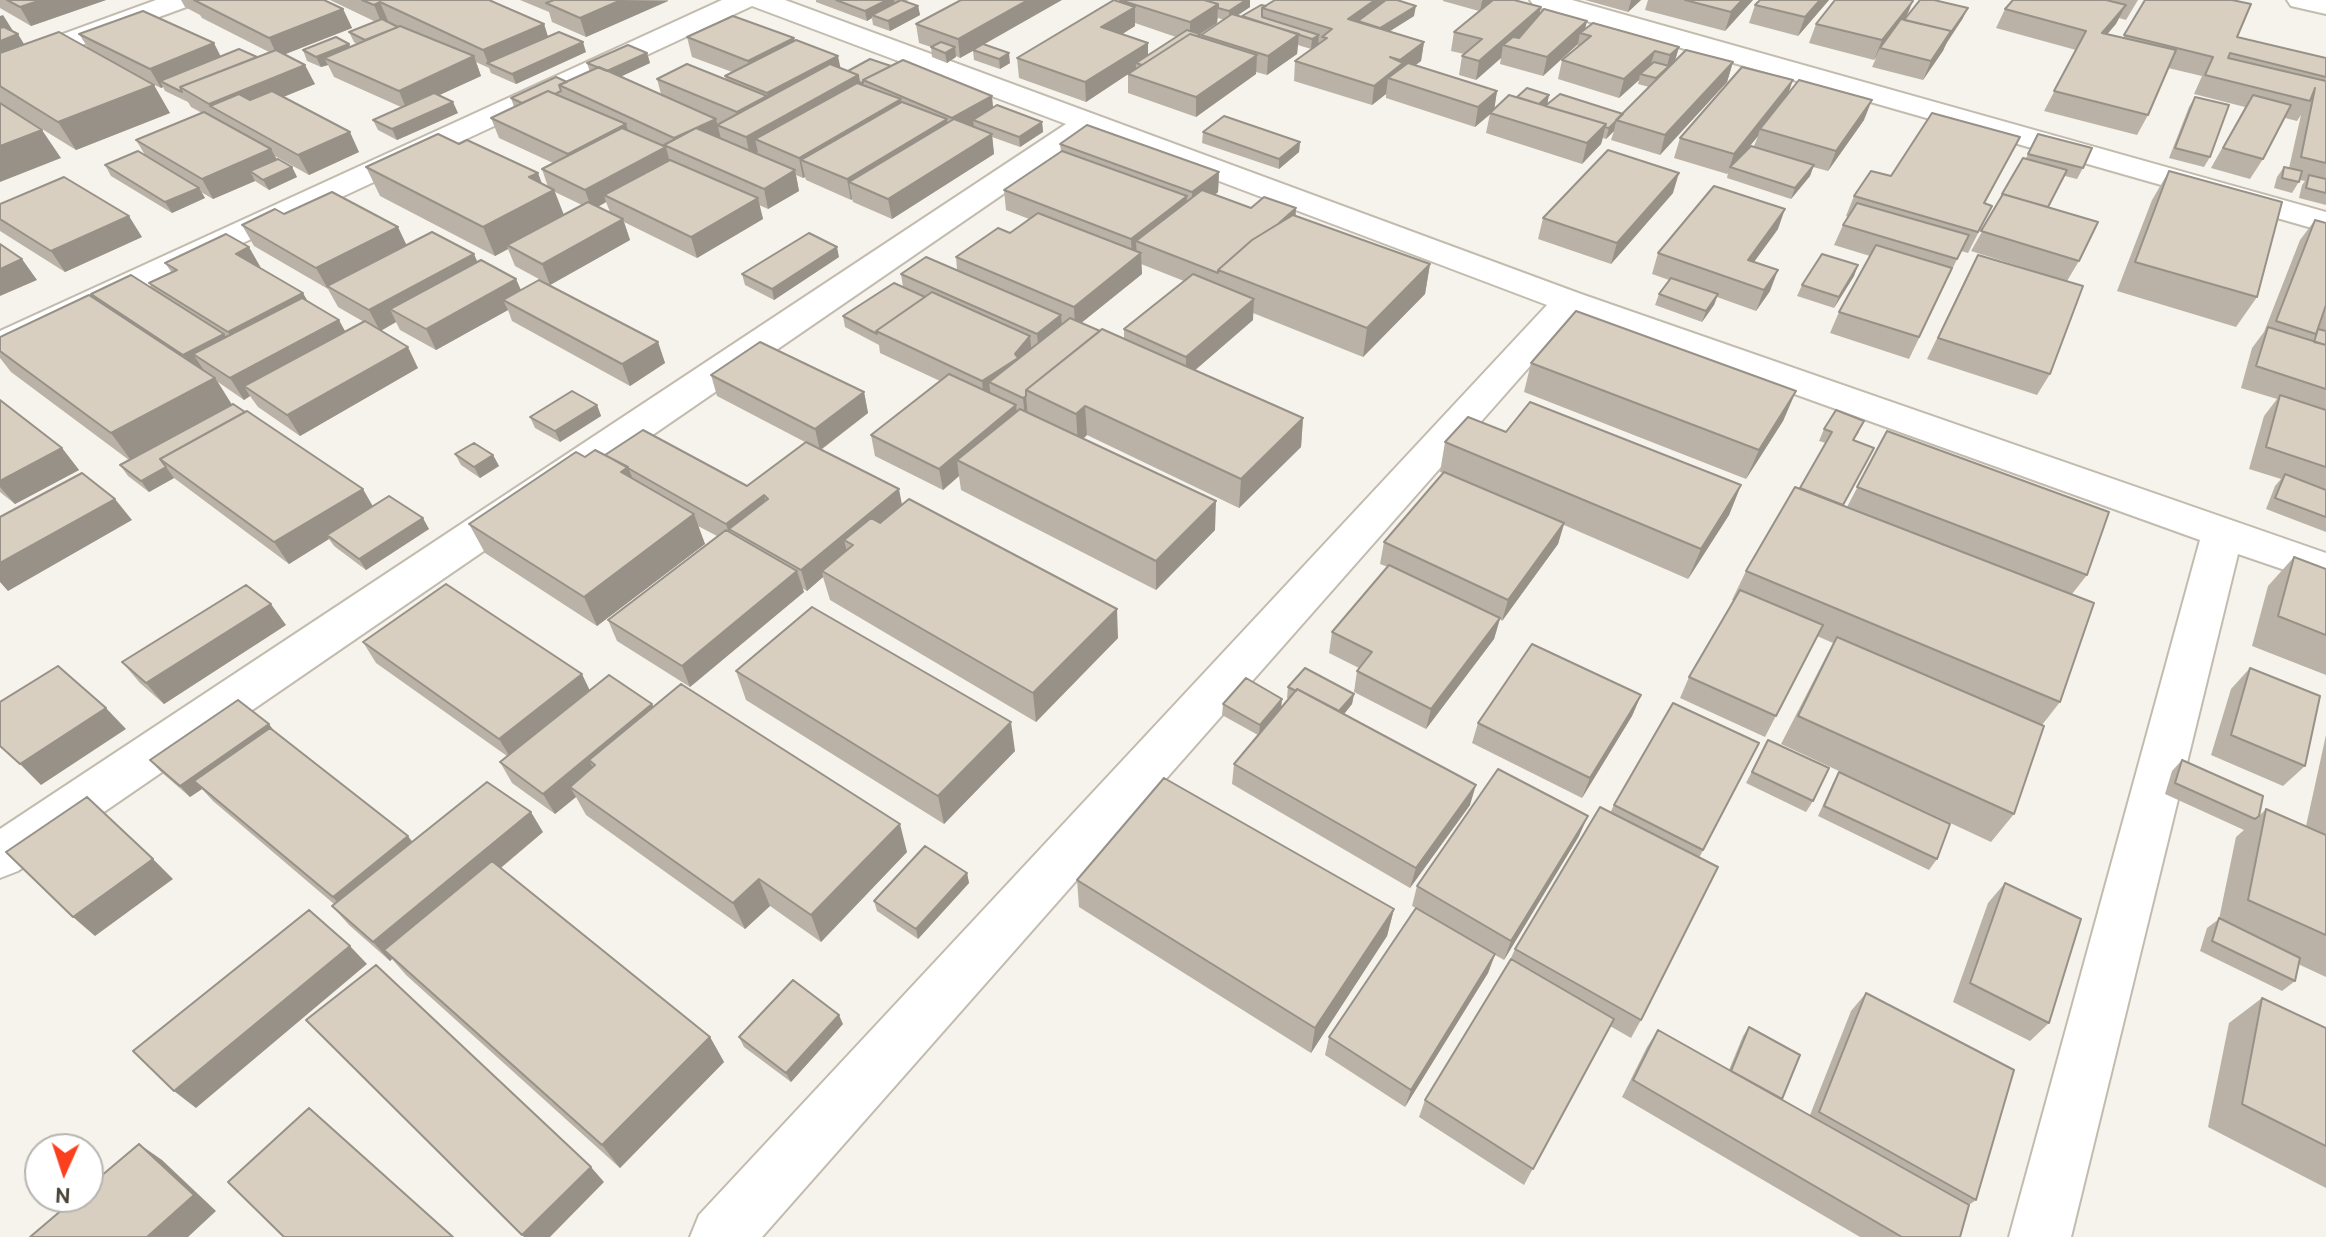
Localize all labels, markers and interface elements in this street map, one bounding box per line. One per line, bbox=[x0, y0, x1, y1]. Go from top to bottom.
north arrow bbox=[24, 1133, 104, 1213]
text: N bbox=[54, 1182, 71, 1209]

